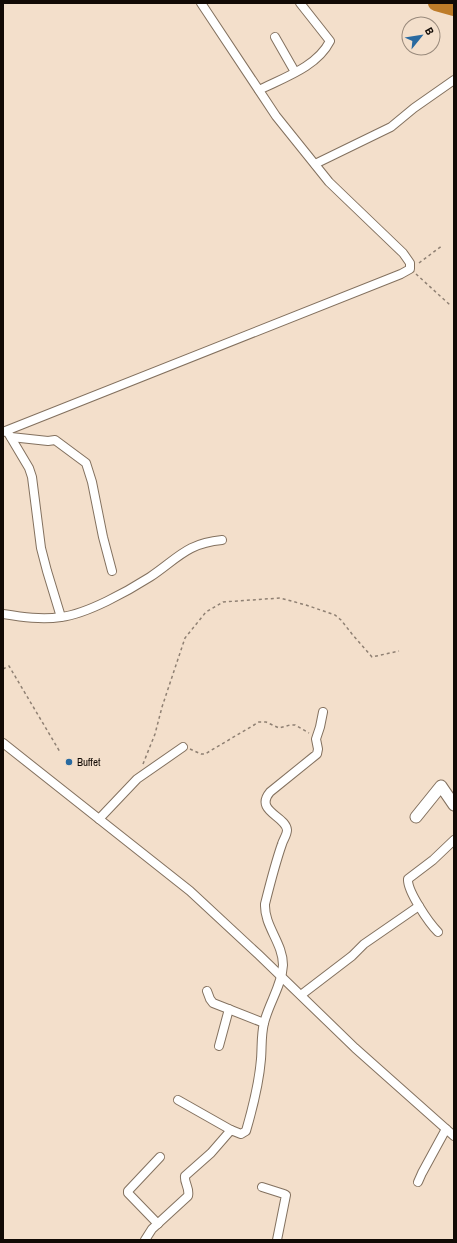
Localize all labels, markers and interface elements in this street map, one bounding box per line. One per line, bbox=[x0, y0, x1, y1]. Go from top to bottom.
north arrow bbox=[401, 16, 441, 56]
text: B bbox=[422, 25, 438, 38]
place label: Buffet bbox=[77, 755, 101, 769]
marker: Buffet bbox=[64, 757, 74, 767]

